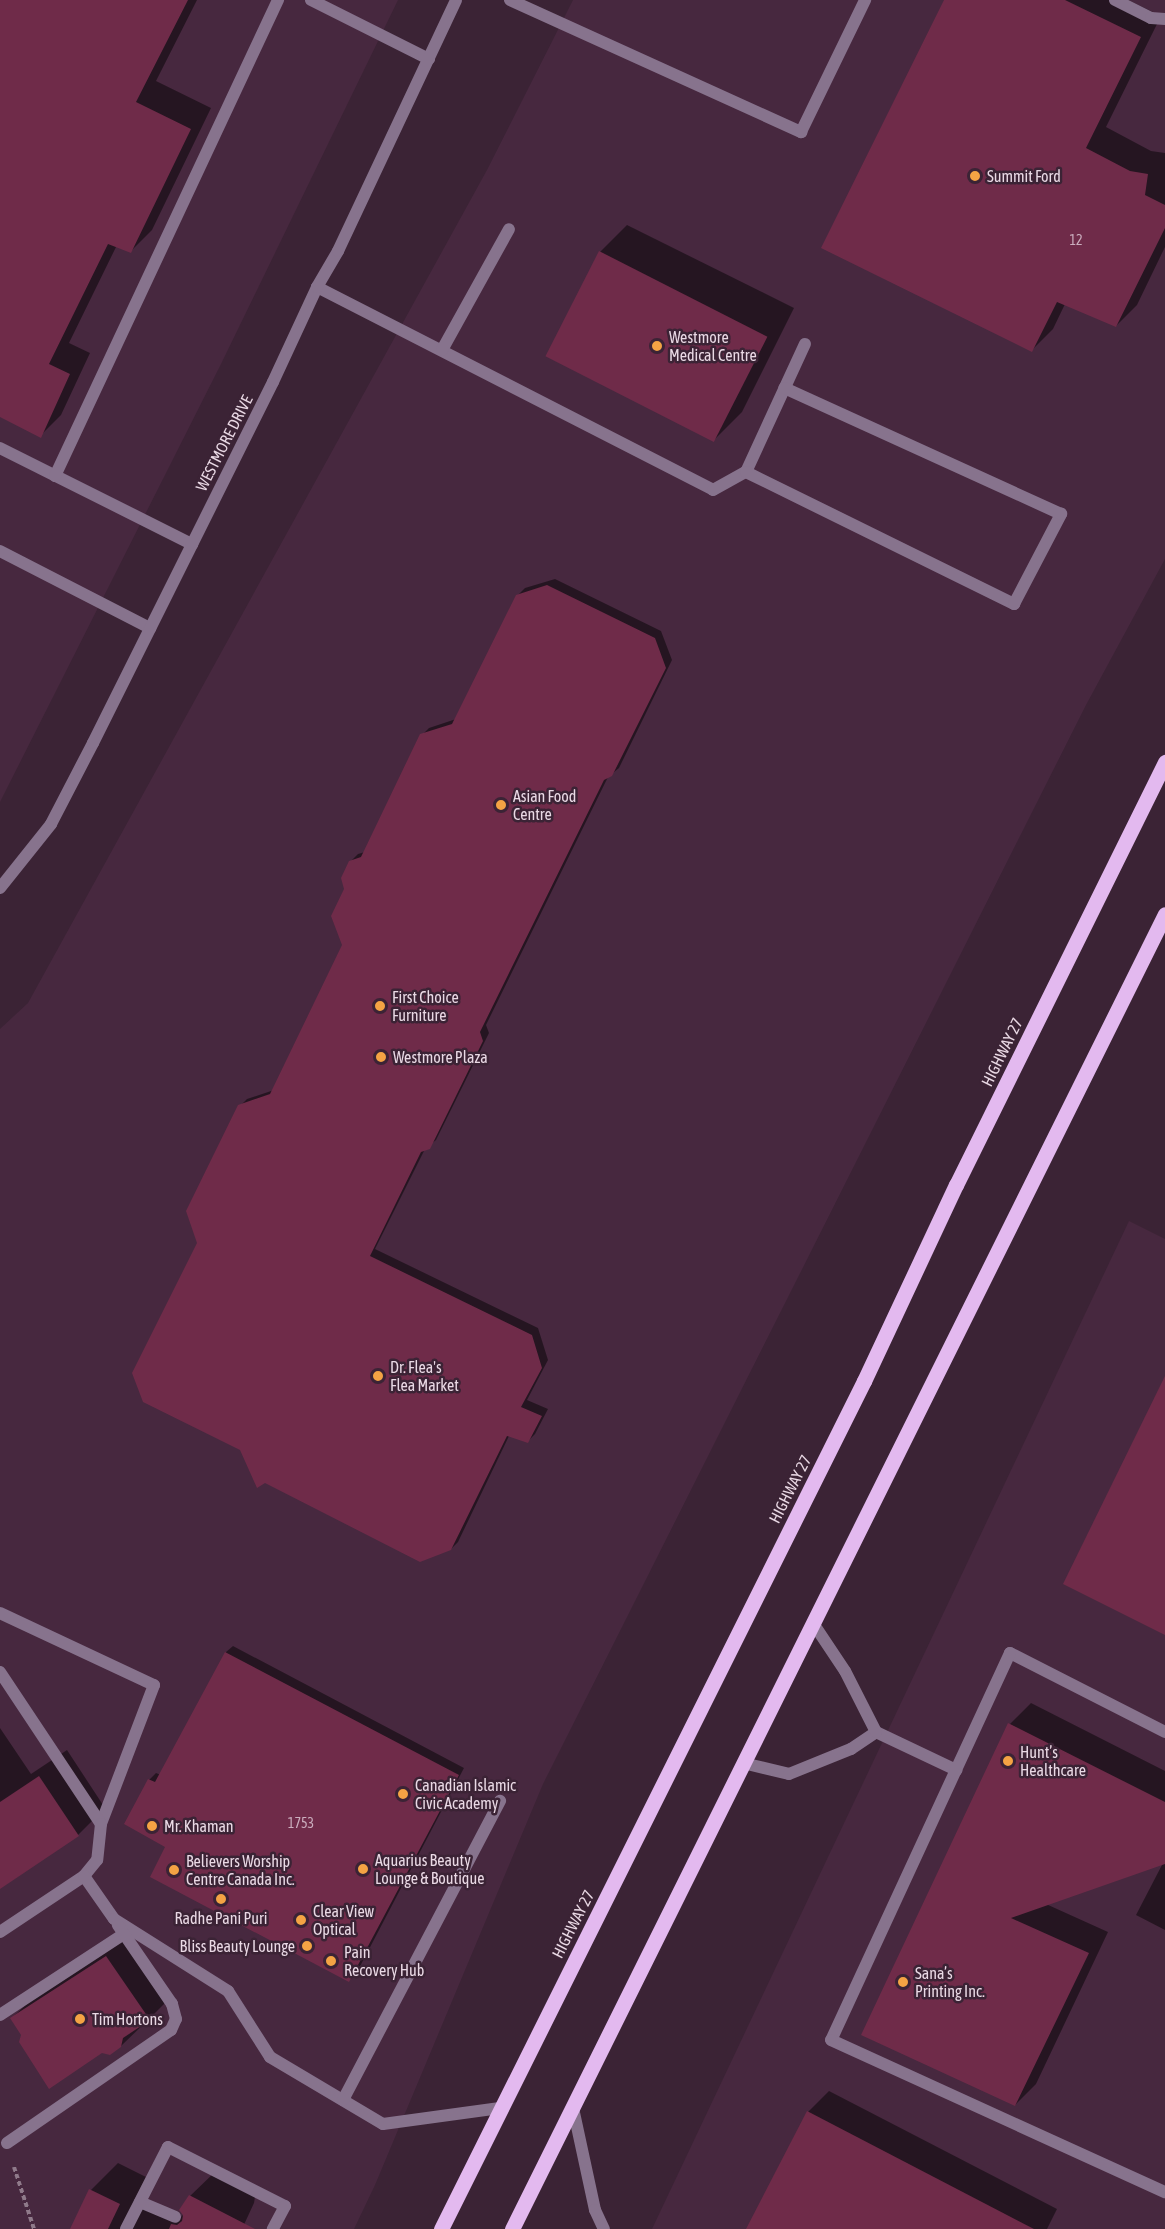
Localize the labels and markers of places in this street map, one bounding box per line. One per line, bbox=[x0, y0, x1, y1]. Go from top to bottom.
place label: Summit Ford bbox=[987, 166, 1061, 186]
marker: Summit Ford bbox=[968, 169, 982, 183]
place label: Westmore Medical Centre bbox=[669, 327, 757, 365]
marker: Westmore Medical Centre bbox=[650, 339, 664, 353]
place label: Asian Food Centre bbox=[513, 786, 576, 824]
marker: Asian Food Centre bbox=[494, 798, 508, 812]
place label: First Choice Furniture bbox=[392, 987, 459, 1025]
marker: First Choice Furniture bbox=[373, 999, 387, 1013]
place label: Westmore Plaza bbox=[393, 1047, 488, 1067]
marker: Westmore Plaza bbox=[374, 1050, 388, 1064]
place label: Dr. Flea's Flea Market bbox=[390, 1357, 459, 1395]
marker: Dr. Flea's Flea Market bbox=[371, 1369, 385, 1383]
place label: Hunt’s Healthcare bbox=[1020, 1742, 1086, 1780]
marker: Hunt’s Healthcare bbox=[1001, 1754, 1015, 1768]
place label: Canadian Islamic Civic Academy bbox=[415, 1775, 516, 1813]
marker: Canadian Islamic Civic Academy bbox=[396, 1787, 410, 1801]
place label: Mr. Khaman bbox=[164, 1816, 234, 1836]
marker: Mr. Khaman bbox=[145, 1819, 159, 1833]
place label: Aquarius Beauty Lounge & Boutique bbox=[375, 1850, 484, 1888]
place label: Believers Worship Centre Canada Inc. bbox=[186, 1851, 295, 1889]
marker: Aquarius Beauty Lounge & Boutique bbox=[356, 1862, 370, 1876]
marker: Believers Worship Centre Canada Inc. bbox=[167, 1863, 181, 1877]
marker: Radhe Pani Puri bbox=[214, 1892, 228, 1906]
place label: Clear View Optical bbox=[313, 1901, 374, 1939]
place label: Radhe Pani Puri bbox=[175, 1908, 267, 1928]
marker: Clear View Optical bbox=[294, 1913, 308, 1927]
place label: Bliss Beauty Lounge bbox=[180, 1936, 295, 1956]
marker: Bliss Beauty Lounge bbox=[300, 1939, 314, 1953]
place label: Pain Recovery Hub bbox=[344, 1942, 424, 1980]
marker: Pain Recovery Hub bbox=[322, 1952, 340, 1970]
place label: Sana’s Printing Inc. bbox=[915, 1963, 985, 2001]
marker: Sana’s Printing Inc. bbox=[896, 1975, 910, 1989]
place label: Tim Hortons bbox=[92, 2009, 163, 2029]
marker: Tim Hortons bbox=[73, 2012, 87, 2026]

